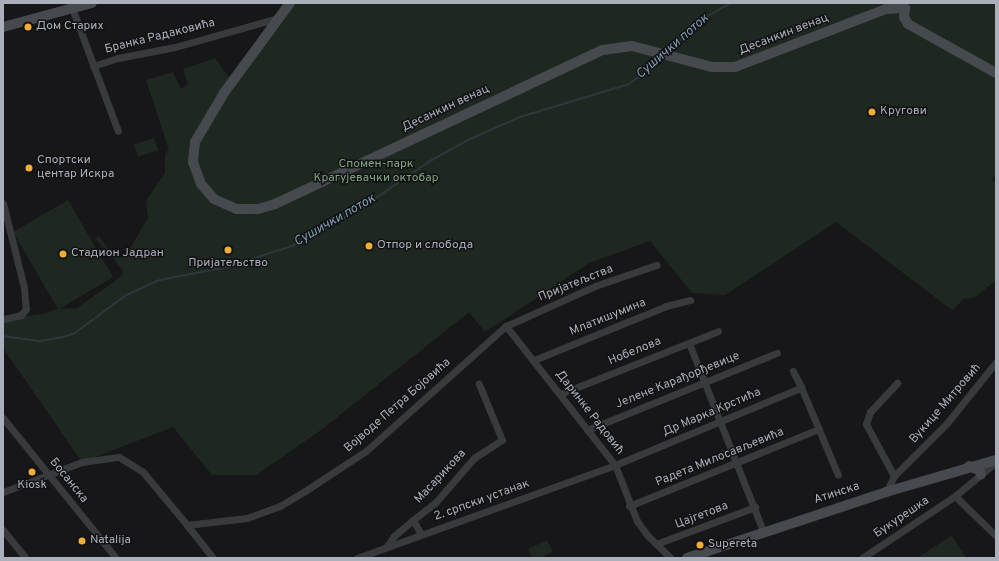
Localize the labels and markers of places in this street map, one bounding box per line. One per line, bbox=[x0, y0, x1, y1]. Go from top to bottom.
place label: Дом Старих bbox=[36, 20, 104, 34]
marker: Дом Старих bbox=[23, 22, 33, 32]
place label: Кругови bbox=[880, 105, 927, 119]
marker: Кругови bbox=[867, 107, 877, 117]
place label: Спортски центар Искра bbox=[37, 154, 114, 182]
marker: Спортски центар Искра bbox=[24, 163, 34, 173]
place label: Отпор и слобода bbox=[377, 239, 473, 253]
marker: Отпор и слобода bbox=[364, 241, 374, 251]
marker: Пријатељство bbox=[223, 245, 233, 255]
place label: Стадион Јадран bbox=[71, 247, 164, 261]
marker: Стадион Јадран bbox=[58, 249, 68, 259]
place label: Пријатељство bbox=[188, 257, 268, 271]
marker: Kiosk bbox=[27, 467, 37, 477]
place label: Kiosk bbox=[17, 479, 47, 493]
place label: Natalija bbox=[90, 534, 131, 548]
marker: Natalija bbox=[77, 536, 87, 546]
place label: Supereta bbox=[708, 538, 757, 552]
marker: Supereta bbox=[695, 540, 705, 550]

